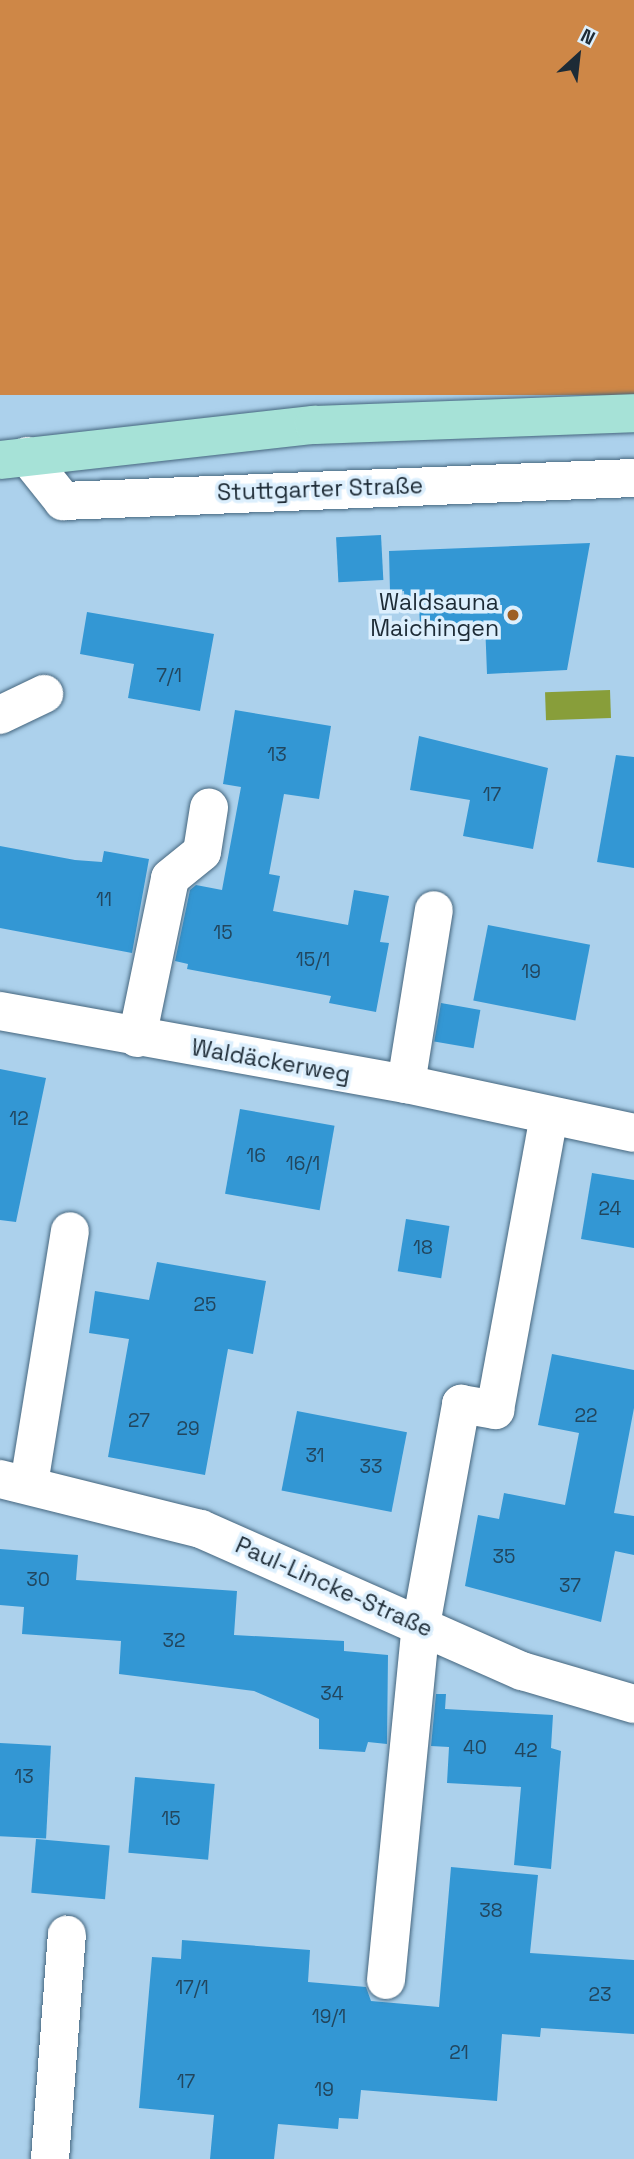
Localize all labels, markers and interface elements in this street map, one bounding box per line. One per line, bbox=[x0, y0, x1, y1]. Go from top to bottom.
north arrow bbox=[543, 21, 613, 91]
text: N bbox=[576, 23, 599, 51]
street label: Stuttgarter Straße bbox=[217, 472, 423, 506]
place label: Waldsauna Maichingen bbox=[370, 588, 499, 642]
marker: Waldsauna Maichingen bbox=[505, 607, 521, 623]
house number: 7/1 bbox=[156, 665, 182, 687]
house number: 13 bbox=[267, 744, 287, 766]
house number: 17 bbox=[483, 784, 501, 806]
house number: 11 bbox=[96, 889, 112, 911]
house number: 15 bbox=[213, 922, 233, 944]
house number: 15/1 bbox=[296, 949, 330, 971]
house number: 19 bbox=[521, 961, 541, 983]
street label: Waldäckerweg bbox=[189, 1033, 353, 1089]
house number: 12 bbox=[9, 1108, 29, 1130]
house number: 16 bbox=[246, 1145, 266, 1167]
house number: 16/1 bbox=[286, 1153, 320, 1175]
house number: 24 bbox=[599, 1198, 621, 1220]
house number: 18 bbox=[413, 1237, 433, 1259]
house number: 25 bbox=[194, 1294, 216, 1316]
house number: 22 bbox=[575, 1405, 597, 1427]
house number: 27 bbox=[128, 1410, 150, 1432]
house number: 29 bbox=[176, 1418, 200, 1440]
house number: 31 bbox=[305, 1445, 325, 1467]
house number: 33 bbox=[360, 1456, 382, 1478]
street label: Paul-Lincke-Straße bbox=[231, 1531, 437, 1643]
house number: 35 bbox=[493, 1546, 515, 1568]
house number: 30 bbox=[26, 1569, 50, 1591]
house number: 37 bbox=[559, 1575, 581, 1597]
house number: 32 bbox=[163, 1630, 185, 1652]
house number: 34 bbox=[320, 1683, 344, 1705]
house number: 40 bbox=[463, 1737, 487, 1759]
house number: 42 bbox=[514, 1740, 538, 1762]
house number: 13 bbox=[14, 1766, 34, 1788]
house number: 15 bbox=[161, 1808, 181, 1830]
house number: 38 bbox=[479, 1900, 503, 1922]
house number: 17/1 bbox=[175, 1977, 209, 1999]
house number: 23 bbox=[589, 1984, 611, 2006]
house number: 19/1 bbox=[312, 2006, 346, 2028]
house number: 21 bbox=[449, 2042, 469, 2064]
house number: 17 bbox=[177, 2071, 195, 2093]
house number: 19 bbox=[314, 2079, 334, 2101]

